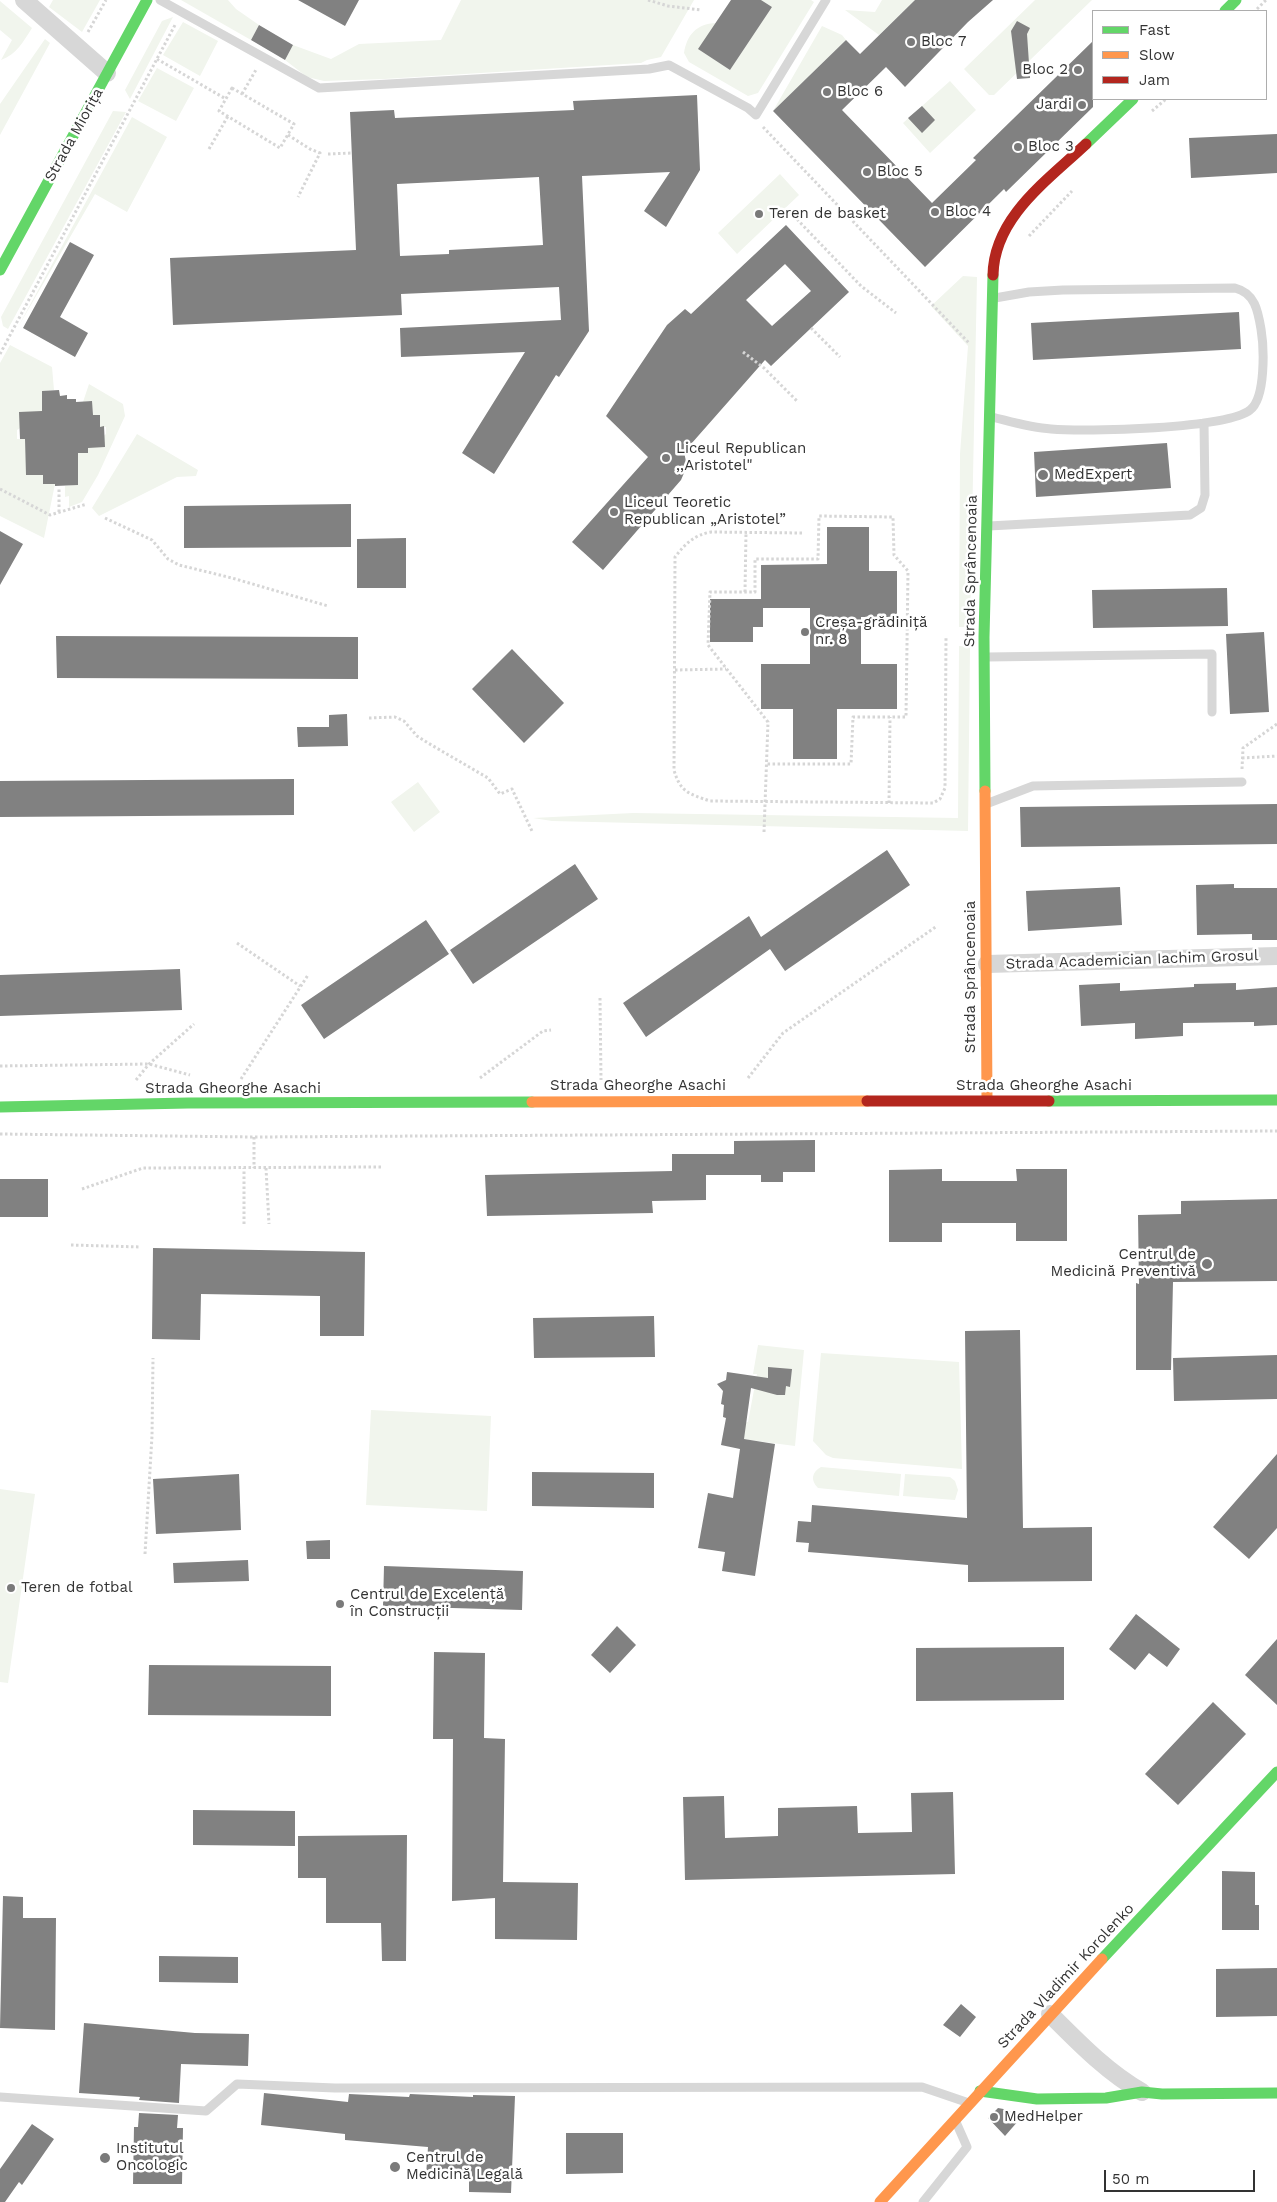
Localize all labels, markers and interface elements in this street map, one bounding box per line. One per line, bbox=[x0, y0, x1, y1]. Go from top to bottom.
legend bbox=[1092, 10, 1267, 100]
text: Fast bbox=[1139, 21, 1170, 39]
place label: Bloc 7 bbox=[921, 33, 966, 51]
marker: Bloc 7 bbox=[905, 36, 917, 48]
text: Slow bbox=[1139, 46, 1175, 64]
place label: Bloc 2 bbox=[1022, 61, 1068, 79]
marker: Bloc 2 bbox=[1072, 64, 1084, 76]
text: Jam bbox=[1139, 71, 1170, 89]
place label: Bloc 6 bbox=[837, 83, 883, 101]
street label: Strada Miorița bbox=[41, 85, 107, 185]
marker: Bloc 6 bbox=[821, 86, 833, 98]
place label: Jardi bbox=[1036, 96, 1072, 114]
marker: Jardi bbox=[1076, 99, 1088, 111]
place label: Bloc 3 bbox=[1028, 138, 1074, 156]
marker: Bloc 3 bbox=[1012, 141, 1024, 153]
place label: Bloc 5 bbox=[877, 163, 923, 181]
marker: Bloc 5 bbox=[861, 166, 873, 178]
place label: Bloc 4 bbox=[945, 203, 991, 221]
place label: Teren de basket bbox=[769, 205, 886, 223]
marker: Bloc 4 bbox=[929, 206, 941, 218]
marker: Teren de basket bbox=[753, 208, 765, 220]
place label: Liceul Republican ,,Aristotel" bbox=[676, 440, 806, 475]
marker: Liceul Republican ,,Aristotel" bbox=[660, 452, 672, 464]
place label: MedExpert bbox=[1054, 466, 1132, 484]
marker: MedExpert bbox=[1036, 468, 1050, 482]
place label: Liceul Teoretic Republican „Aristotel” bbox=[624, 494, 786, 529]
street label: Strada Sprâncenoaia bbox=[961, 495, 981, 647]
marker: Liceul Teoretic Republican „Aristotel” bbox=[608, 506, 620, 518]
place label: Creșa-grădiniță nr. 8 bbox=[815, 614, 927, 649]
marker: Creșa-grădiniță nr. 8 bbox=[799, 626, 811, 638]
street label: Strada Sprâncenoaia bbox=[962, 901, 980, 1053]
street label: Strada Academician Iachim Grosul bbox=[1005, 947, 1259, 973]
street label: Strada Gheorghe Asachi bbox=[550, 1077, 726, 1095]
street label: Strada Gheorghe Asachi bbox=[956, 1077, 1132, 1095]
street label: Strada Gheorghe Asachi bbox=[145, 1080, 321, 1098]
place label: Centrul de Medicină Preventivă bbox=[1051, 1246, 1196, 1281]
marker: Centrul de Medicină Preventivă bbox=[1200, 1257, 1214, 1271]
place label: Teren de fotbal bbox=[21, 1579, 132, 1597]
marker: Teren de fotbal bbox=[5, 1582, 17, 1594]
place label: Centrul de Excelență în Construcții bbox=[350, 1586, 504, 1621]
marker: Centrul de Excelență în Construcții bbox=[334, 1598, 346, 1610]
street label: Strada Vladimir Korolenko bbox=[994, 1900, 1138, 2052]
place label: MedHelper bbox=[1004, 2108, 1083, 2126]
marker: MedHelper bbox=[988, 2111, 1000, 2123]
place label: Institutul Oncologic bbox=[116, 2140, 188, 2175]
place label: Centrul de Medicină Legală bbox=[406, 2149, 523, 2184]
marker: Institutul Oncologic bbox=[98, 2151, 112, 2165]
marker: Centrul de Medicină Legală bbox=[388, 2160, 402, 2174]
scale bar bbox=[1107, 2160, 1258, 2192]
text: 50 m bbox=[1112, 2170, 1149, 2188]

